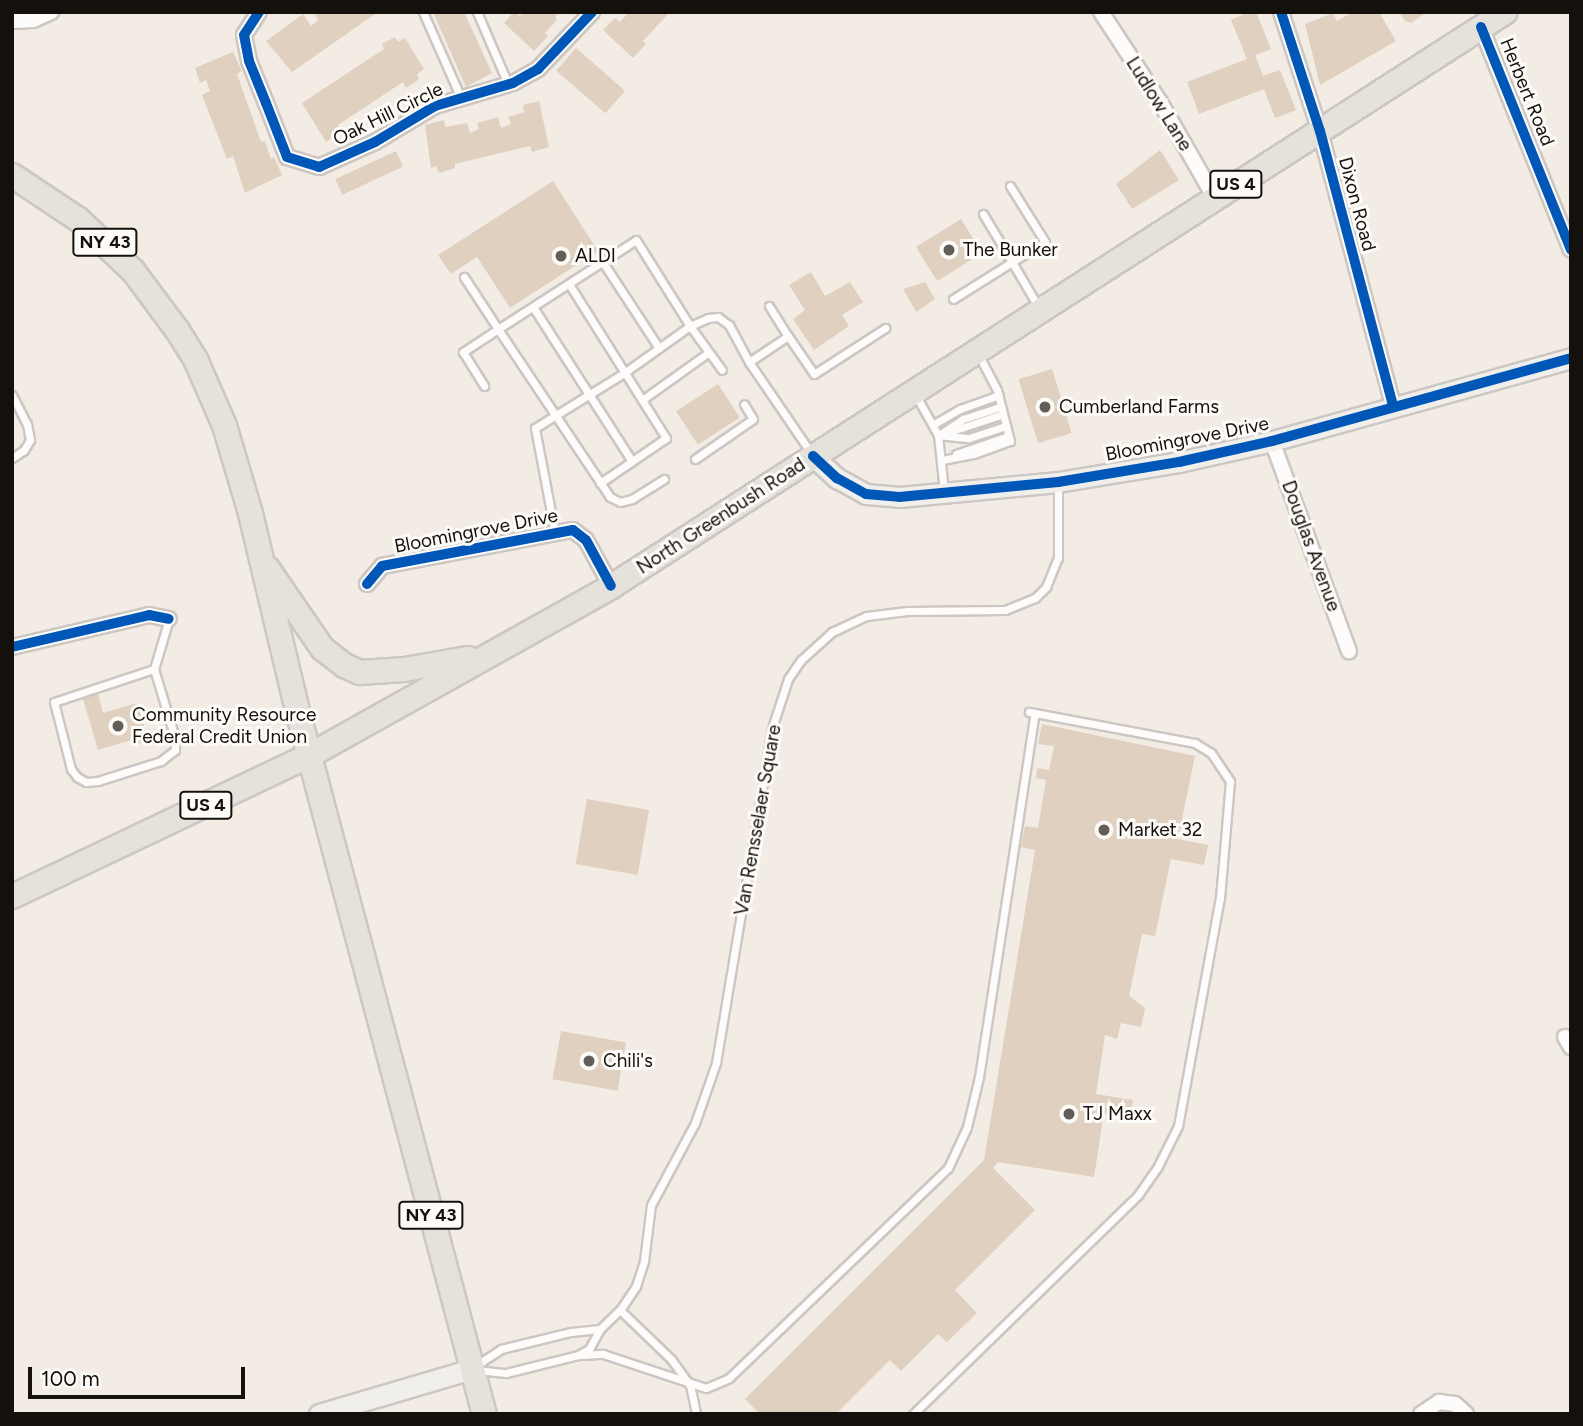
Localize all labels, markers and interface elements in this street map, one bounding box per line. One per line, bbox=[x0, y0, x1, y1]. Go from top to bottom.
street label: Herbert Road bbox=[1495, 35, 1559, 149]
street label: Ludlow Lane bbox=[1121, 53, 1197, 155]
street label: Oak Hill Circle bbox=[329, 78, 447, 150]
street label: Dixon Road bbox=[1334, 154, 1380, 254]
road number: US 4 bbox=[1208, 169, 1264, 198]
road number: NY 43 bbox=[72, 228, 138, 256]
place label: The Bunker bbox=[963, 239, 1058, 261]
marker: The Bunker bbox=[941, 242, 957, 258]
place label: ALDI bbox=[575, 245, 616, 267]
marker: ALDI bbox=[553, 248, 569, 264]
place label: Cumberland Farms bbox=[1059, 396, 1219, 418]
marker: Cumberland Farms bbox=[1037, 399, 1053, 415]
street label: Bloomingrove Drive bbox=[1103, 412, 1271, 466]
street label: North Greenbush Road bbox=[632, 453, 810, 579]
street label: Douglas Avenue bbox=[1277, 477, 1345, 615]
street label: Bloomingrove Drive bbox=[392, 504, 560, 558]
place label: Community Resource Federal Credit Union bbox=[132, 704, 316, 748]
marker: Community Resource Federal Credit Union bbox=[110, 718, 126, 734]
street label: Van Rensselaer Square bbox=[730, 723, 786, 917]
road number: US 4 bbox=[178, 790, 234, 820]
place label: Market 32 bbox=[1118, 819, 1202, 841]
marker: Market 32 bbox=[1096, 822, 1112, 838]
place label: Chili's bbox=[603, 1050, 653, 1072]
marker: Chili's bbox=[581, 1053, 597, 1069]
place label: TJ Maxx bbox=[1083, 1103, 1152, 1125]
marker: TJ Maxx bbox=[1061, 1106, 1077, 1122]
road number: NY 43 bbox=[398, 1200, 464, 1230]
scale bar bbox=[32, 1352, 248, 1396]
text: 100 m bbox=[41, 1366, 100, 1391]

